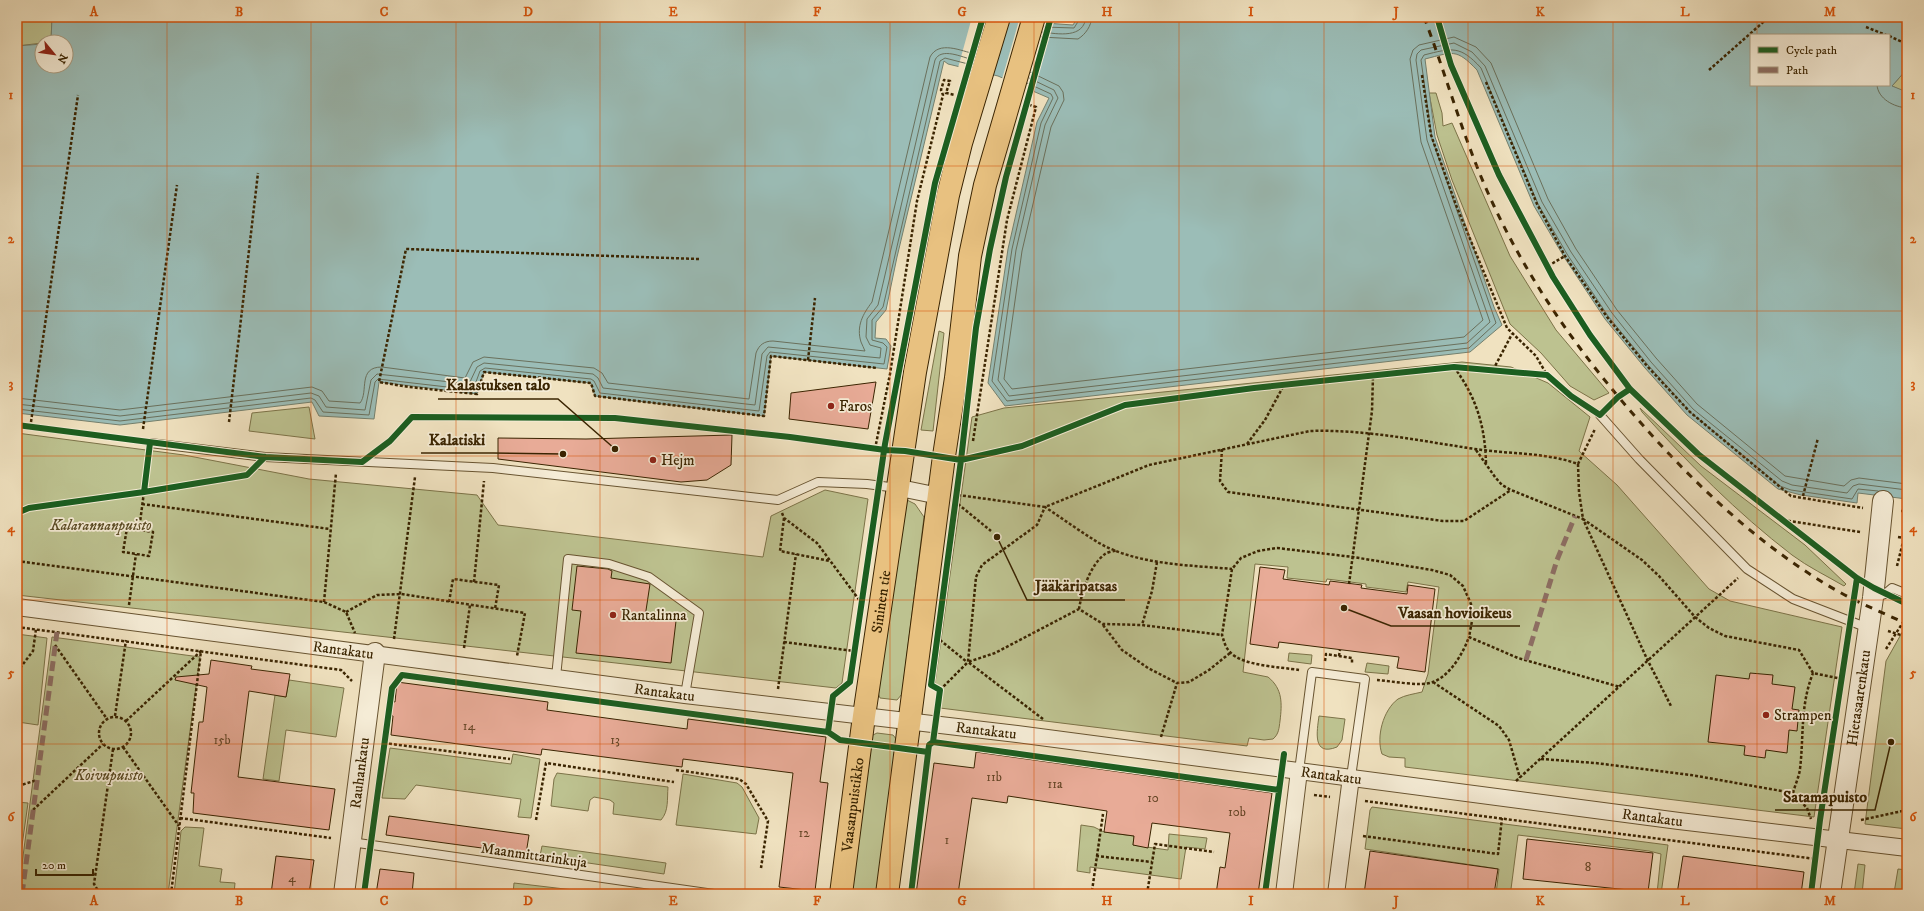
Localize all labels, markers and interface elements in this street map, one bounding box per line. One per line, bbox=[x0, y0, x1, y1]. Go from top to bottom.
text: A bbox=[89, 4, 99, 20]
text: B bbox=[235, 4, 243, 20]
text: C bbox=[380, 4, 389, 20]
text: D bbox=[523, 4, 533, 20]
text: E bbox=[668, 4, 678, 20]
text: F bbox=[813, 4, 822, 20]
text: G bbox=[957, 4, 967, 20]
text: H bbox=[1102, 4, 1113, 20]
text: I bbox=[1248, 4, 1254, 20]
text: J bbox=[1391, 4, 1399, 21]
text: K bbox=[1535, 4, 1545, 20]
text: L bbox=[1680, 4, 1690, 20]
text: M bbox=[1824, 4, 1836, 20]
north arrow bbox=[34, 34, 74, 74]
legend bbox=[1750, 34, 1890, 86]
text: Cycle path bbox=[1786, 43, 1838, 58]
text: N bbox=[54, 51, 70, 66]
text: Path bbox=[1786, 63, 1809, 78]
text: 1 bbox=[9, 87, 14, 103]
text: 1 bbox=[1911, 87, 1916, 103]
text: 2 bbox=[8, 231, 15, 247]
text: 2 bbox=[1910, 231, 1917, 247]
callout: Kalastuksen talo bbox=[438, 371, 558, 399]
text: Kalastuksen talo bbox=[446, 375, 550, 395]
text: 3 bbox=[9, 376, 14, 392]
text: 3 bbox=[1911, 376, 1916, 392]
place label: Faros bbox=[839, 397, 872, 416]
marker: Faros bbox=[826, 401, 836, 411]
callout: Kalatiski bbox=[421, 425, 493, 453]
text: Kalatiski bbox=[429, 430, 485, 450]
place label: Hejm bbox=[661, 451, 694, 470]
marker: Hejm bbox=[648, 455, 658, 465]
park label: Kalarannanpuisto bbox=[49, 516, 152, 535]
text: 4 bbox=[6, 520, 15, 537]
text: 4 bbox=[1908, 520, 1917, 537]
street label: Sininen tie bbox=[867, 569, 895, 635]
callout: Jääkäripatsas bbox=[1027, 572, 1125, 600]
text: Jääkäripatsas bbox=[1033, 576, 1118, 596]
callout: Vaasan hovioikeus bbox=[1391, 598, 1520, 626]
text: Vaasan hovioikeus bbox=[1397, 603, 1512, 623]
place label: Rantalinna bbox=[621, 606, 687, 625]
marker: Rantalinna bbox=[608, 610, 618, 620]
street label: Rantakatu bbox=[312, 637, 375, 664]
street label: Hietasaarenkatu bbox=[1843, 649, 1875, 748]
text: 5 bbox=[7, 665, 15, 681]
text: 5 bbox=[1909, 665, 1917, 681]
street label: Rantakatu bbox=[633, 679, 696, 706]
place label: Strampen bbox=[1774, 706, 1832, 725]
marker: Strampen bbox=[1761, 710, 1771, 720]
house number: 14 bbox=[463, 718, 476, 734]
street label: Rantakatu bbox=[955, 718, 1018, 744]
house number: 15b bbox=[213, 732, 231, 748]
house number: 13 bbox=[610, 732, 620, 748]
street label: Rauhankatu bbox=[346, 736, 374, 810]
street label: Vaasanpuistikko bbox=[837, 757, 869, 854]
street label: Rantakatu bbox=[1300, 762, 1363, 789]
park label: Koivupuisto bbox=[74, 766, 144, 785]
house number: 11b bbox=[986, 769, 1002, 785]
house number: 11a bbox=[1047, 776, 1063, 792]
callout: Satamapuisto bbox=[1775, 782, 1875, 810]
text: Satamapuisto bbox=[1783, 787, 1867, 807]
house number: 10 bbox=[1147, 790, 1159, 806]
house number: 10b bbox=[1228, 804, 1246, 820]
street label: Rantakatu bbox=[1621, 805, 1684, 831]
text: 6 bbox=[8, 809, 16, 825]
text: 6 bbox=[1910, 809, 1918, 825]
house number: 12 bbox=[798, 825, 810, 841]
house number: 1 bbox=[945, 832, 950, 848]
street label: Maanmittarinkuja bbox=[480, 839, 589, 872]
scale bar bbox=[36, 851, 93, 877]
text: 20 m bbox=[42, 858, 66, 873]
house number: 8 bbox=[1585, 859, 1591, 875]
house number: 4 bbox=[288, 870, 296, 886]
text: A bbox=[89, 893, 99, 909]
text: B bbox=[235, 893, 243, 909]
text: C bbox=[380, 893, 389, 909]
text: D bbox=[523, 893, 533, 909]
text: E bbox=[668, 893, 678, 909]
text: F bbox=[813, 893, 822, 909]
text: G bbox=[957, 893, 967, 909]
text: H bbox=[1102, 893, 1113, 909]
text: I bbox=[1248, 893, 1254, 909]
text: J bbox=[1391, 893, 1399, 910]
text: K bbox=[1535, 893, 1545, 909]
text: L bbox=[1680, 893, 1690, 909]
text: M bbox=[1824, 893, 1836, 909]

